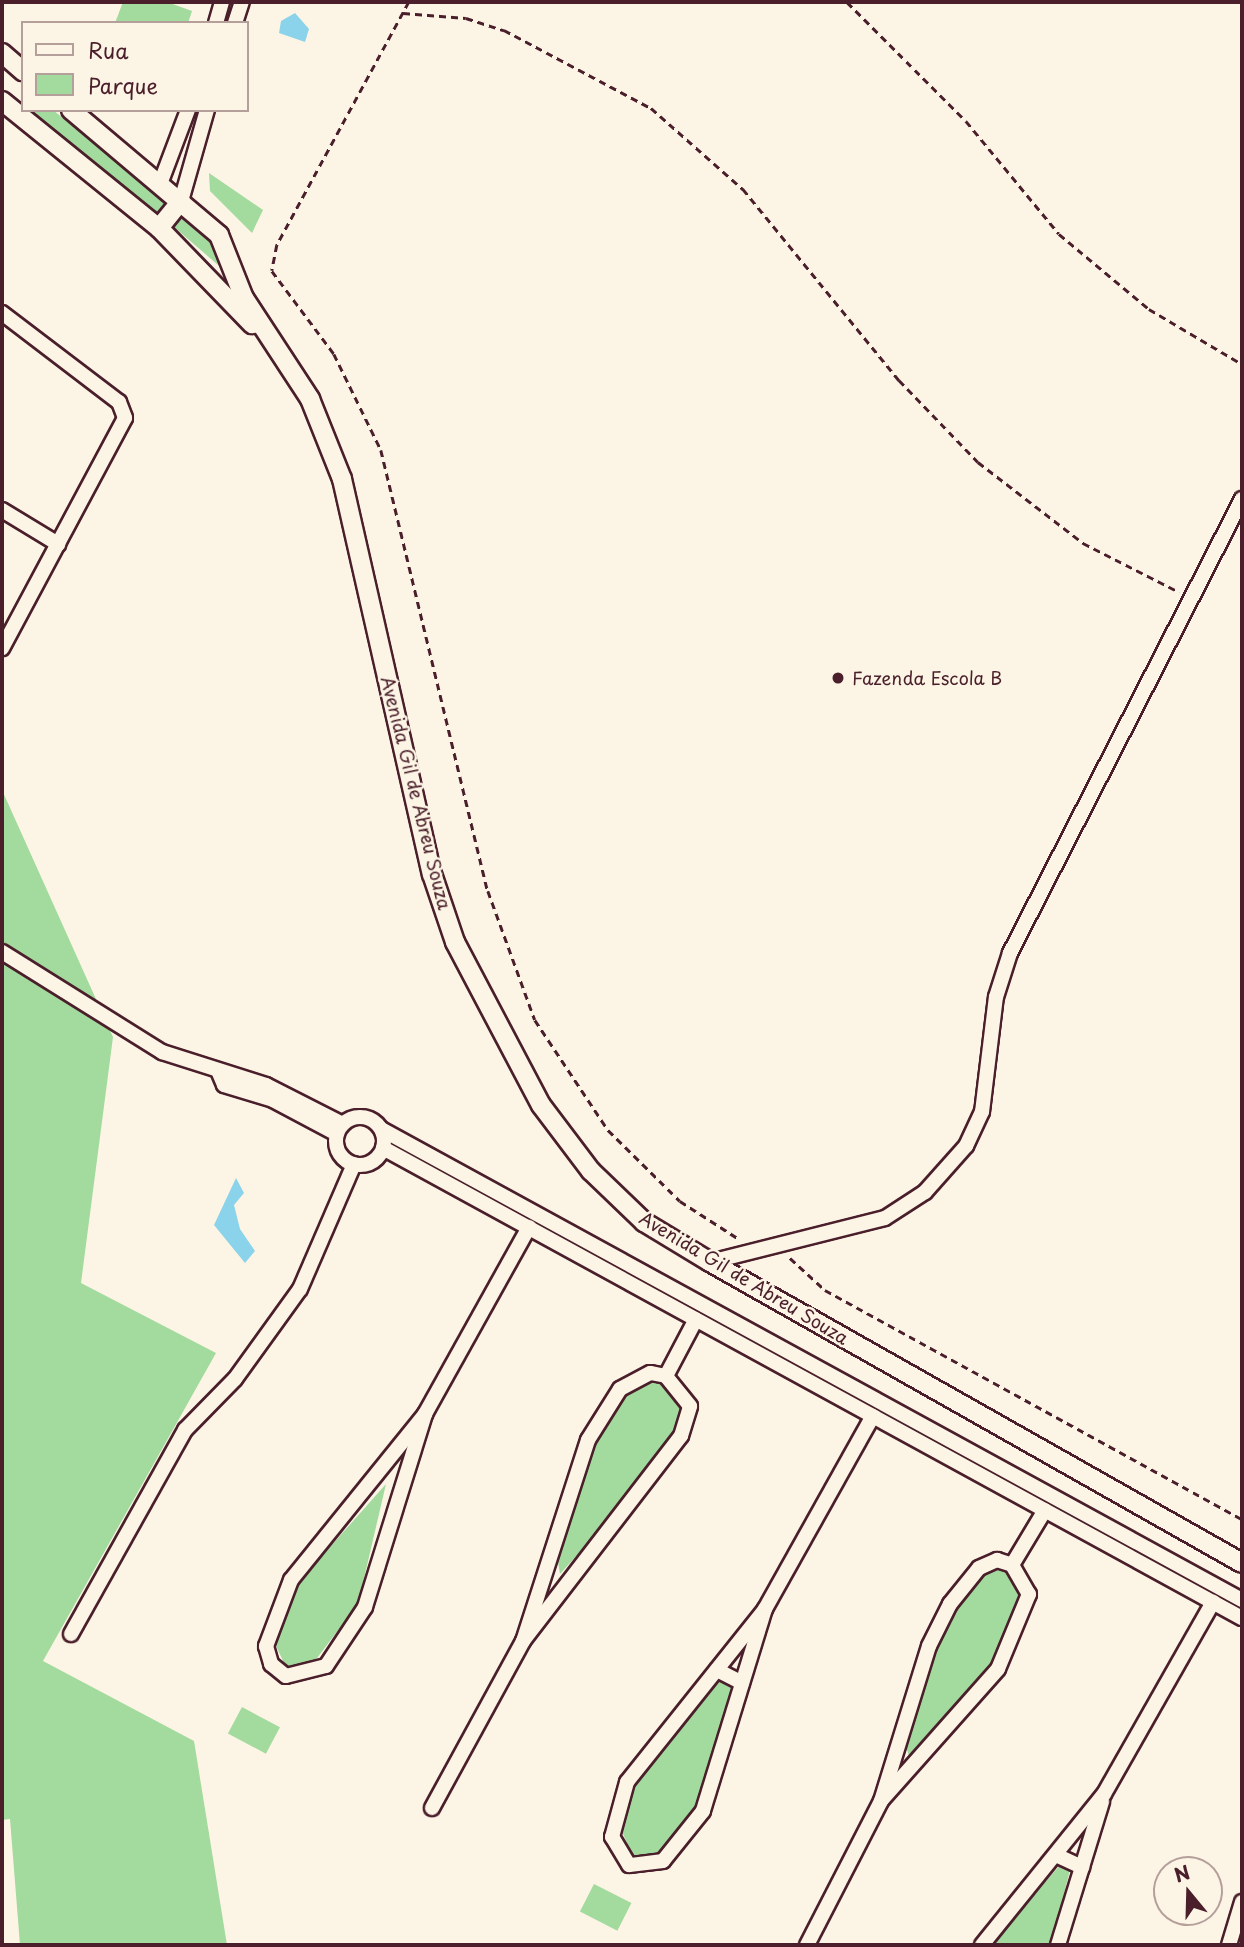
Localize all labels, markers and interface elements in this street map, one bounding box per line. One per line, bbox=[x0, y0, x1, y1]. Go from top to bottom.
legend bbox=[21, 21, 248, 112]
text: Rua bbox=[88, 34, 128, 66]
text: Parque bbox=[88, 69, 158, 101]
place label: Fazenda Escola B bbox=[852, 667, 1001, 689]
marker: Fazenda Escola B bbox=[830, 670, 846, 686]
street label: Avenida Gil de Abreu Souza bbox=[376, 674, 456, 912]
street label: Avenida Gil de Abreu Souza bbox=[635, 1207, 853, 1349]
north arrow bbox=[1153, 1856, 1223, 1926]
text: N bbox=[1170, 1857, 1193, 1889]

